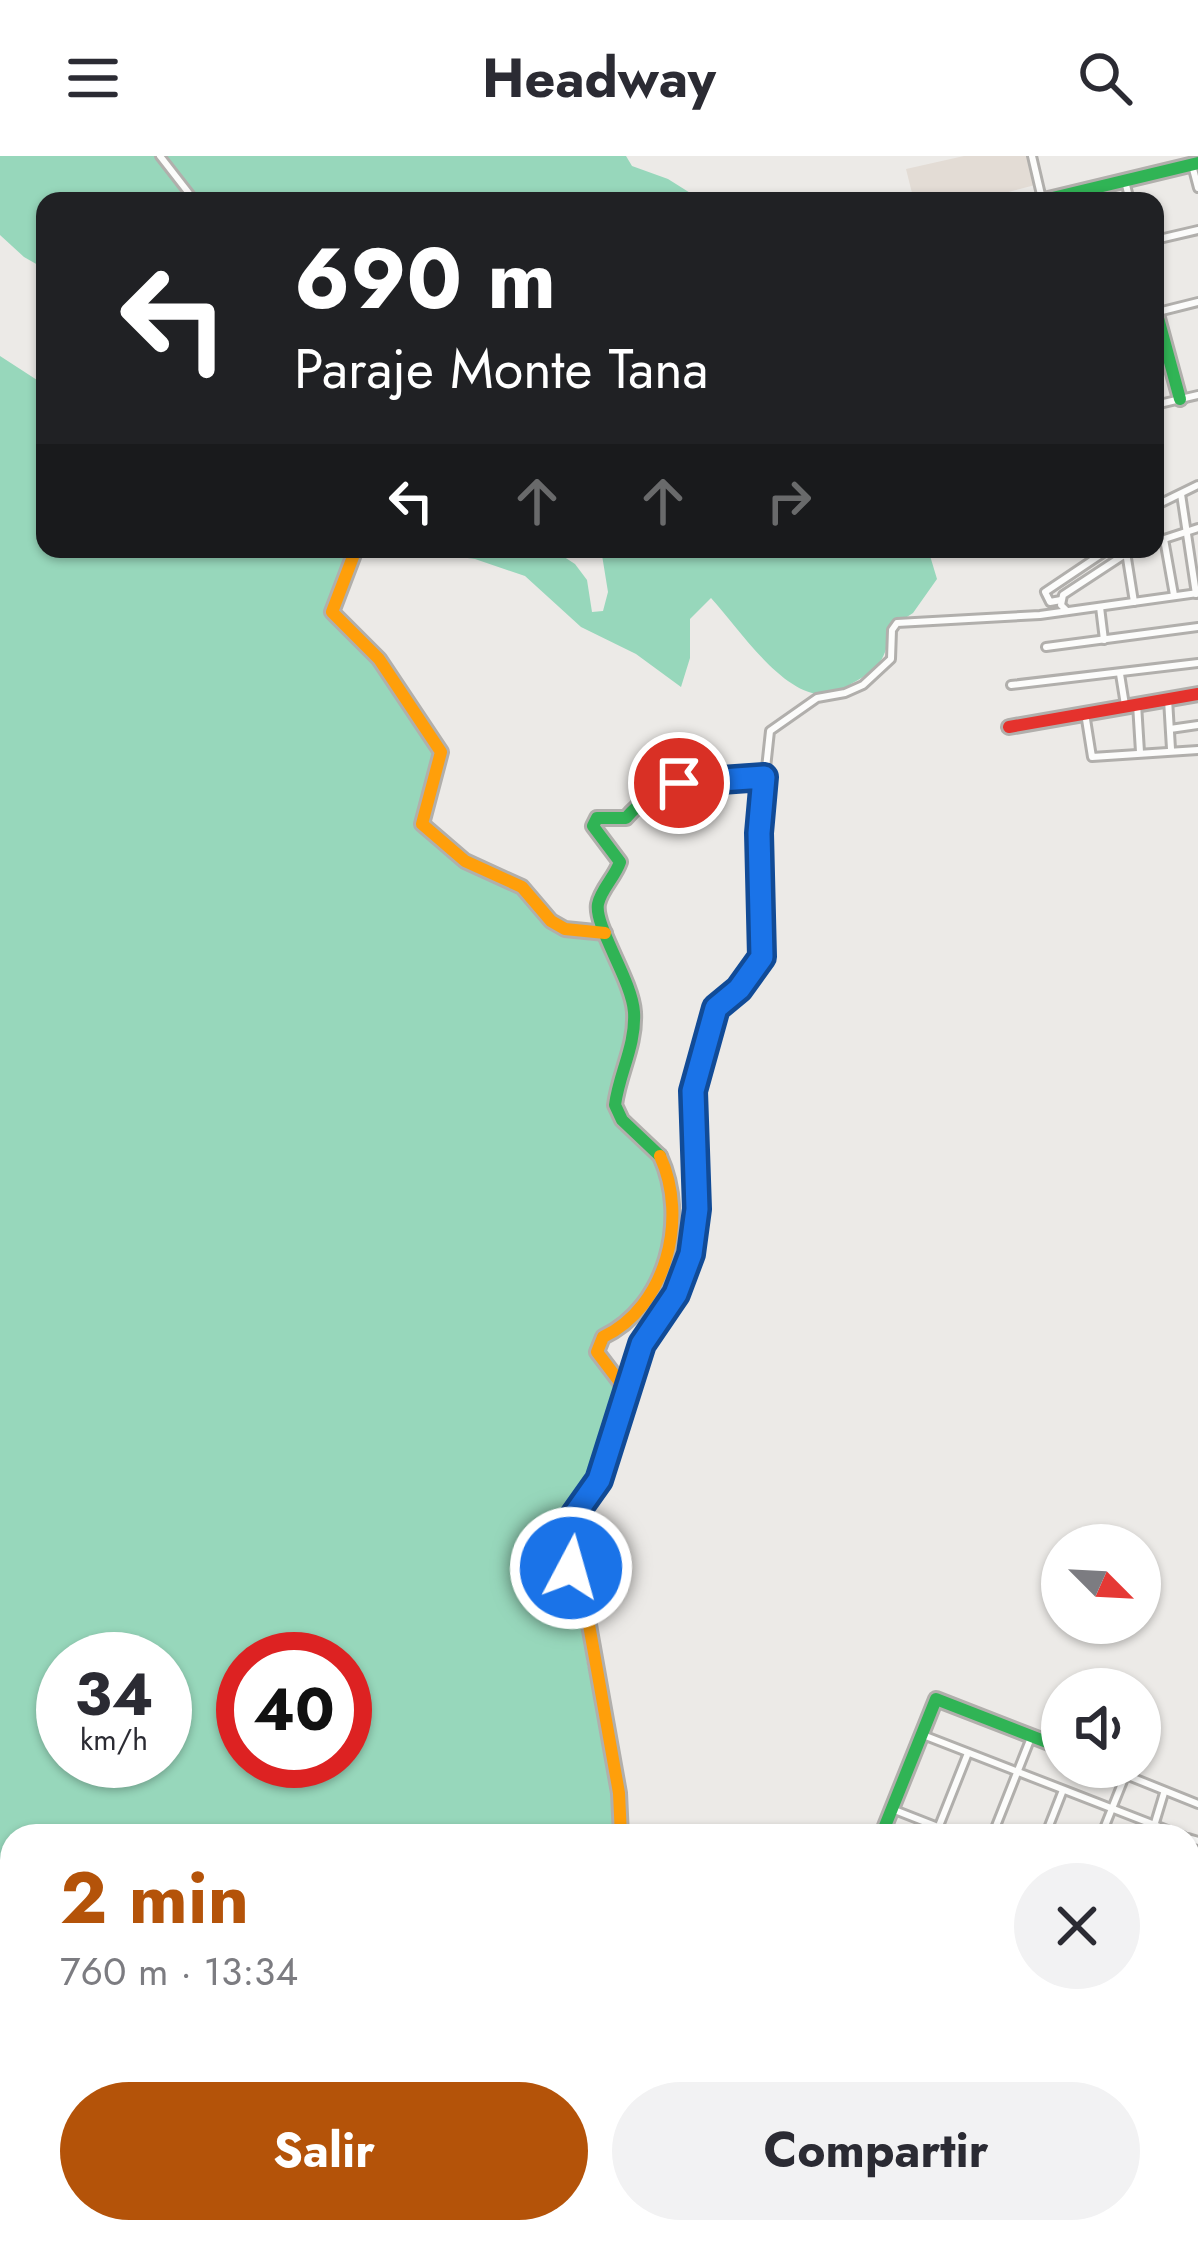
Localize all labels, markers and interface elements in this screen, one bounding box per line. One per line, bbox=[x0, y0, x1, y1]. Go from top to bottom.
text: Headway bbox=[482, 39, 716, 117]
icon: menu bbox=[60, 45, 126, 111]
icon: search bbox=[1072, 45, 1138, 111]
text: 690 m bbox=[294, 218, 556, 340]
icon: left bbox=[96, 240, 252, 396]
text: Paraje Monte Tana bbox=[294, 330, 709, 408]
icon: left bbox=[378, 468, 444, 534]
icon: ahead bbox=[504, 468, 570, 534]
icon: ahead bbox=[630, 468, 696, 534]
icon: right bbox=[756, 468, 822, 534]
pin bbox=[628, 732, 730, 834]
icon: arrive bbox=[646, 750, 712, 816]
position arrow bbox=[508, 1505, 634, 1631]
north arrow bbox=[1041, 1524, 1161, 1644]
map controls bbox=[1041, 1524, 1161, 1788]
speed limit sign: 40 bbox=[216, 1632, 372, 1788]
text: 34 bbox=[74, 1651, 154, 1738]
button: sound bbox=[1041, 1668, 1161, 1788]
text: km/h bbox=[80, 1718, 148, 1761]
text: 2 min bbox=[60, 1846, 249, 1950]
button: close bbox=[1014, 1863, 1140, 1989]
text: 760 m · 13:34 bbox=[60, 1943, 298, 2000]
button: Salir bbox=[60, 2082, 588, 2220]
button: Compartir bbox=[612, 2082, 1140, 2220]

